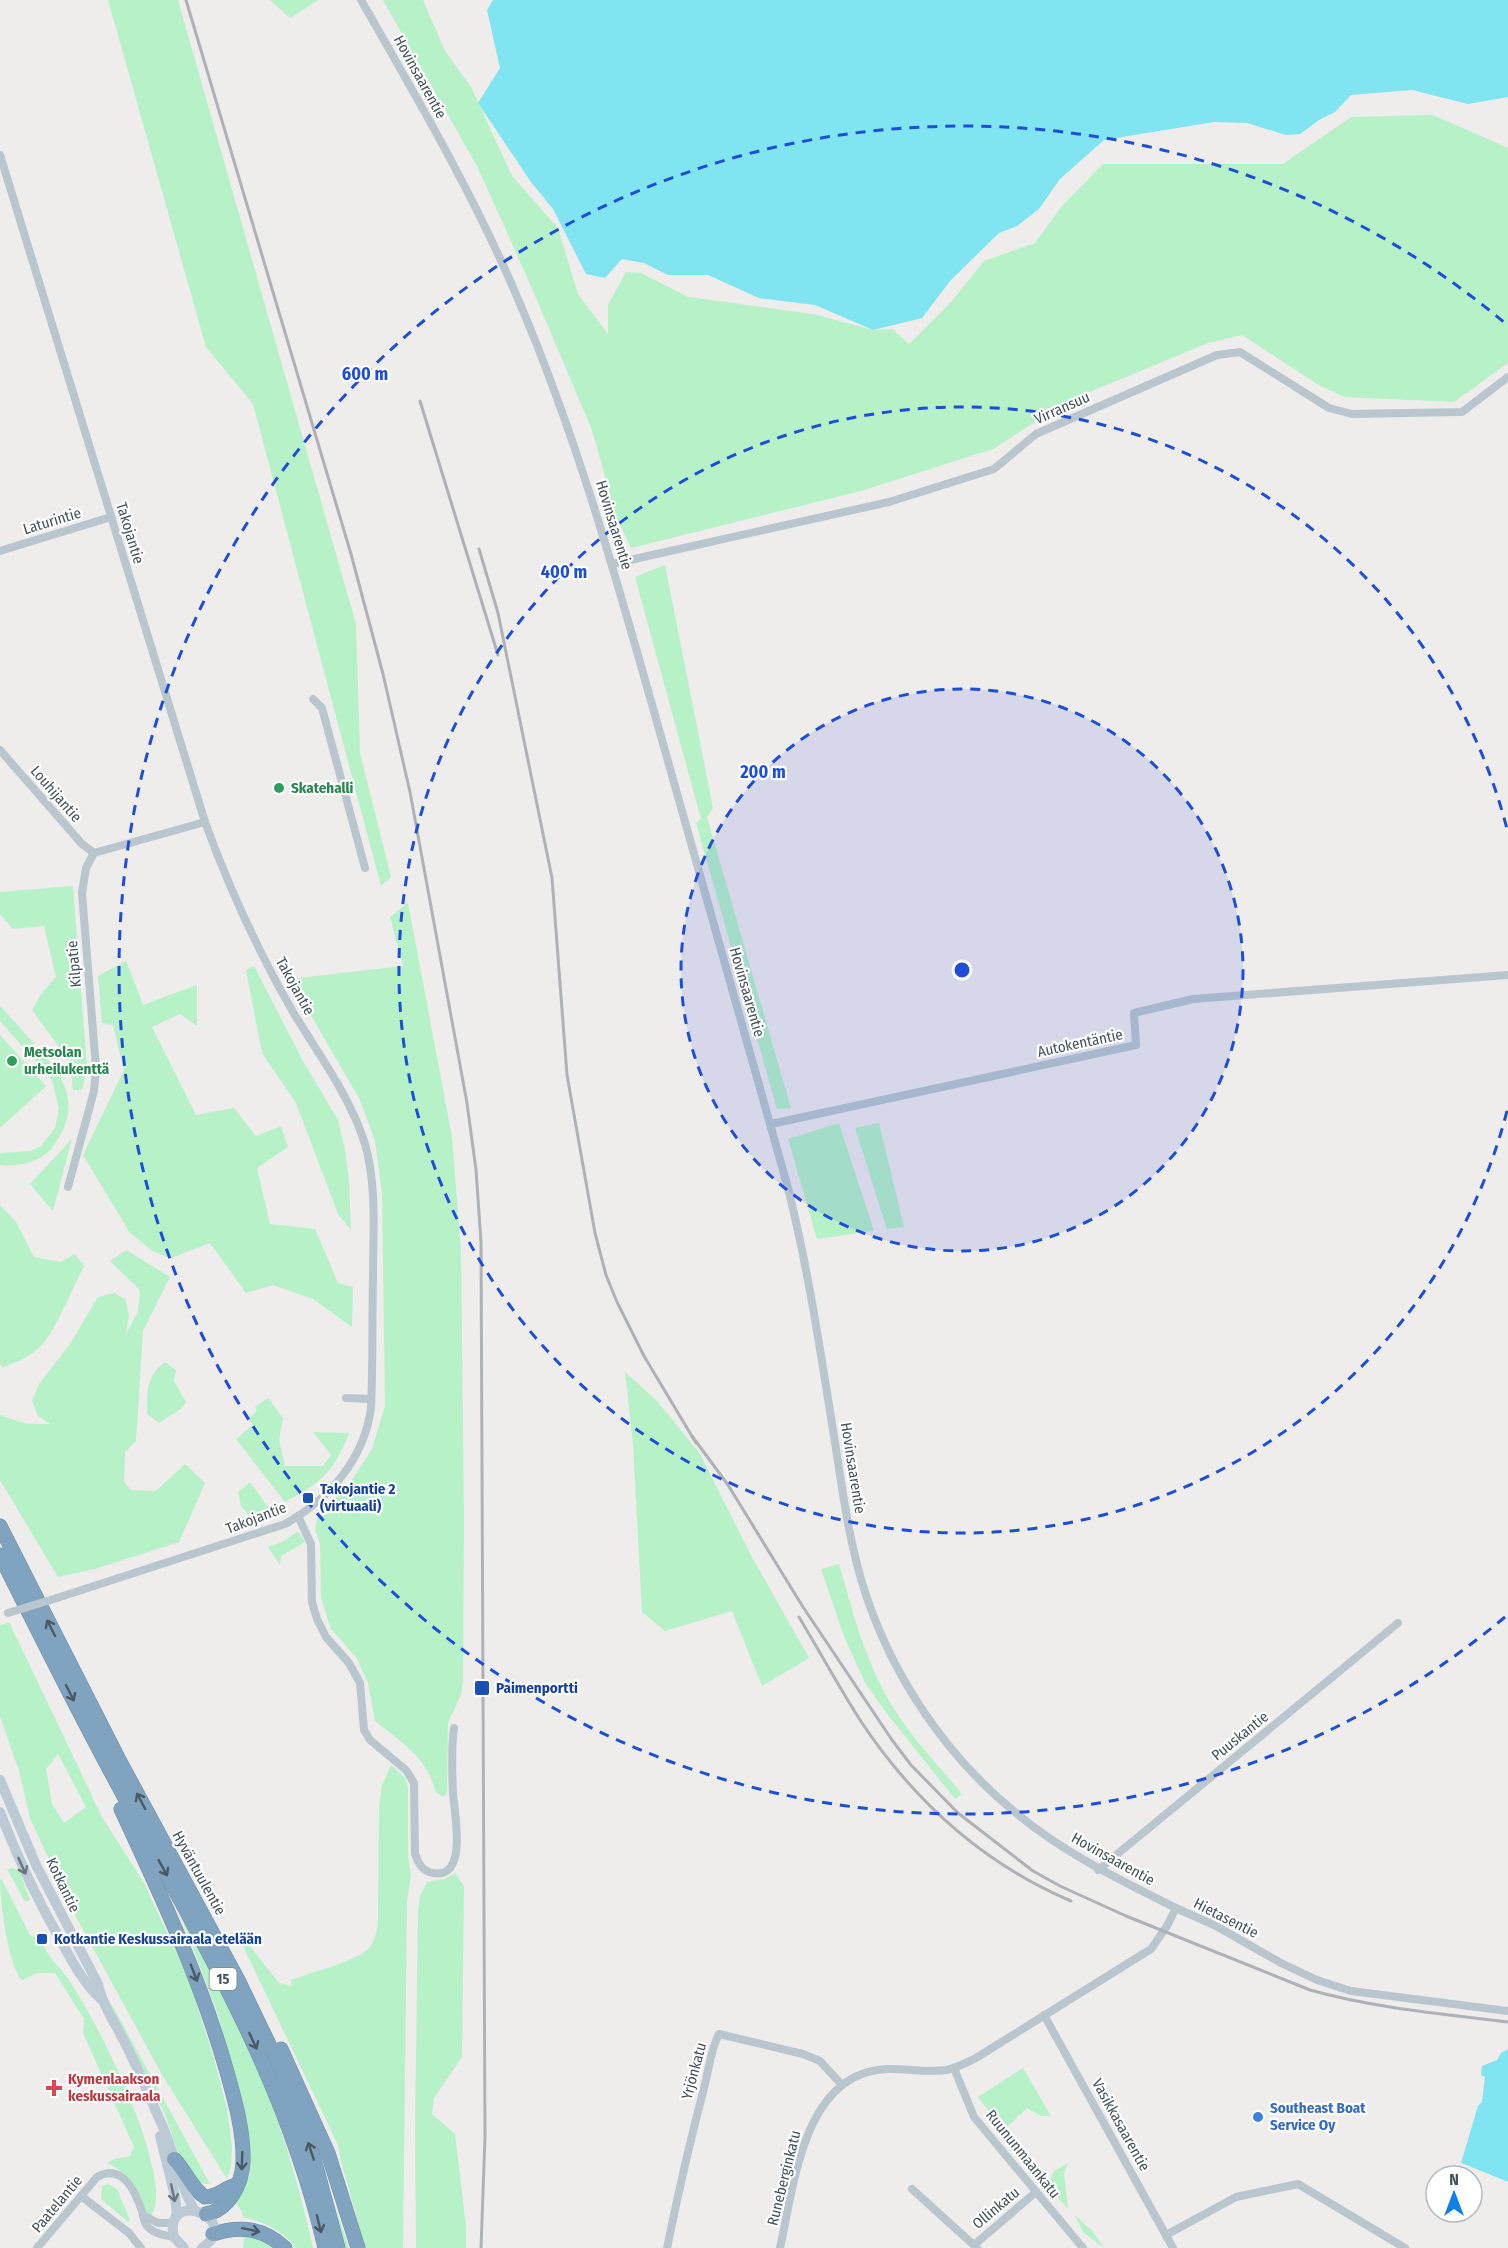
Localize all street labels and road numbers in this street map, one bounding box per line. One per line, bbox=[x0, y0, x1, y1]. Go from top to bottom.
street label: Hovinsaarentie bbox=[390, 32, 450, 122]
street label: Virransuu bbox=[1031, 388, 1093, 428]
street label: Hovinsaarentie bbox=[592, 478, 636, 572]
street label: Takojantie bbox=[112, 500, 148, 566]
street label: Laturintie bbox=[21, 504, 83, 538]
street label: Louhijantie bbox=[27, 762, 85, 826]
street label: Kilpatie bbox=[63, 940, 85, 988]
street label: Hovinsaarentie bbox=[726, 945, 768, 1039]
street label: Takojantie bbox=[272, 954, 318, 1018]
street label: Autokentäntie bbox=[1036, 1025, 1124, 1061]
street label: Hovinsaarentie bbox=[837, 1421, 869, 1515]
street label: Takojantie bbox=[223, 1498, 289, 1538]
street label: Puuskantie bbox=[1208, 1708, 1272, 1764]
street label: Hyväntuulentie bbox=[168, 1828, 230, 1918]
street label: Hovinsaarentie bbox=[1068, 1829, 1158, 1889]
street label: Kotkantie bbox=[42, 1855, 84, 1915]
street label: Hietasentie bbox=[1191, 1894, 1261, 1942]
road number: 15 bbox=[210, 1968, 236, 1990]
street label: Yrjönkatu bbox=[678, 2041, 710, 2101]
street label: Vasikkasaarentie bbox=[1088, 2076, 1154, 2174]
street label: Ruununmaankatu bbox=[982, 2106, 1064, 2202]
street label: Runeberginkatu bbox=[763, 2129, 805, 2227]
street label: Paatelantie bbox=[28, 2172, 86, 2236]
street label: Ollinkatu bbox=[969, 2183, 1023, 2233]

